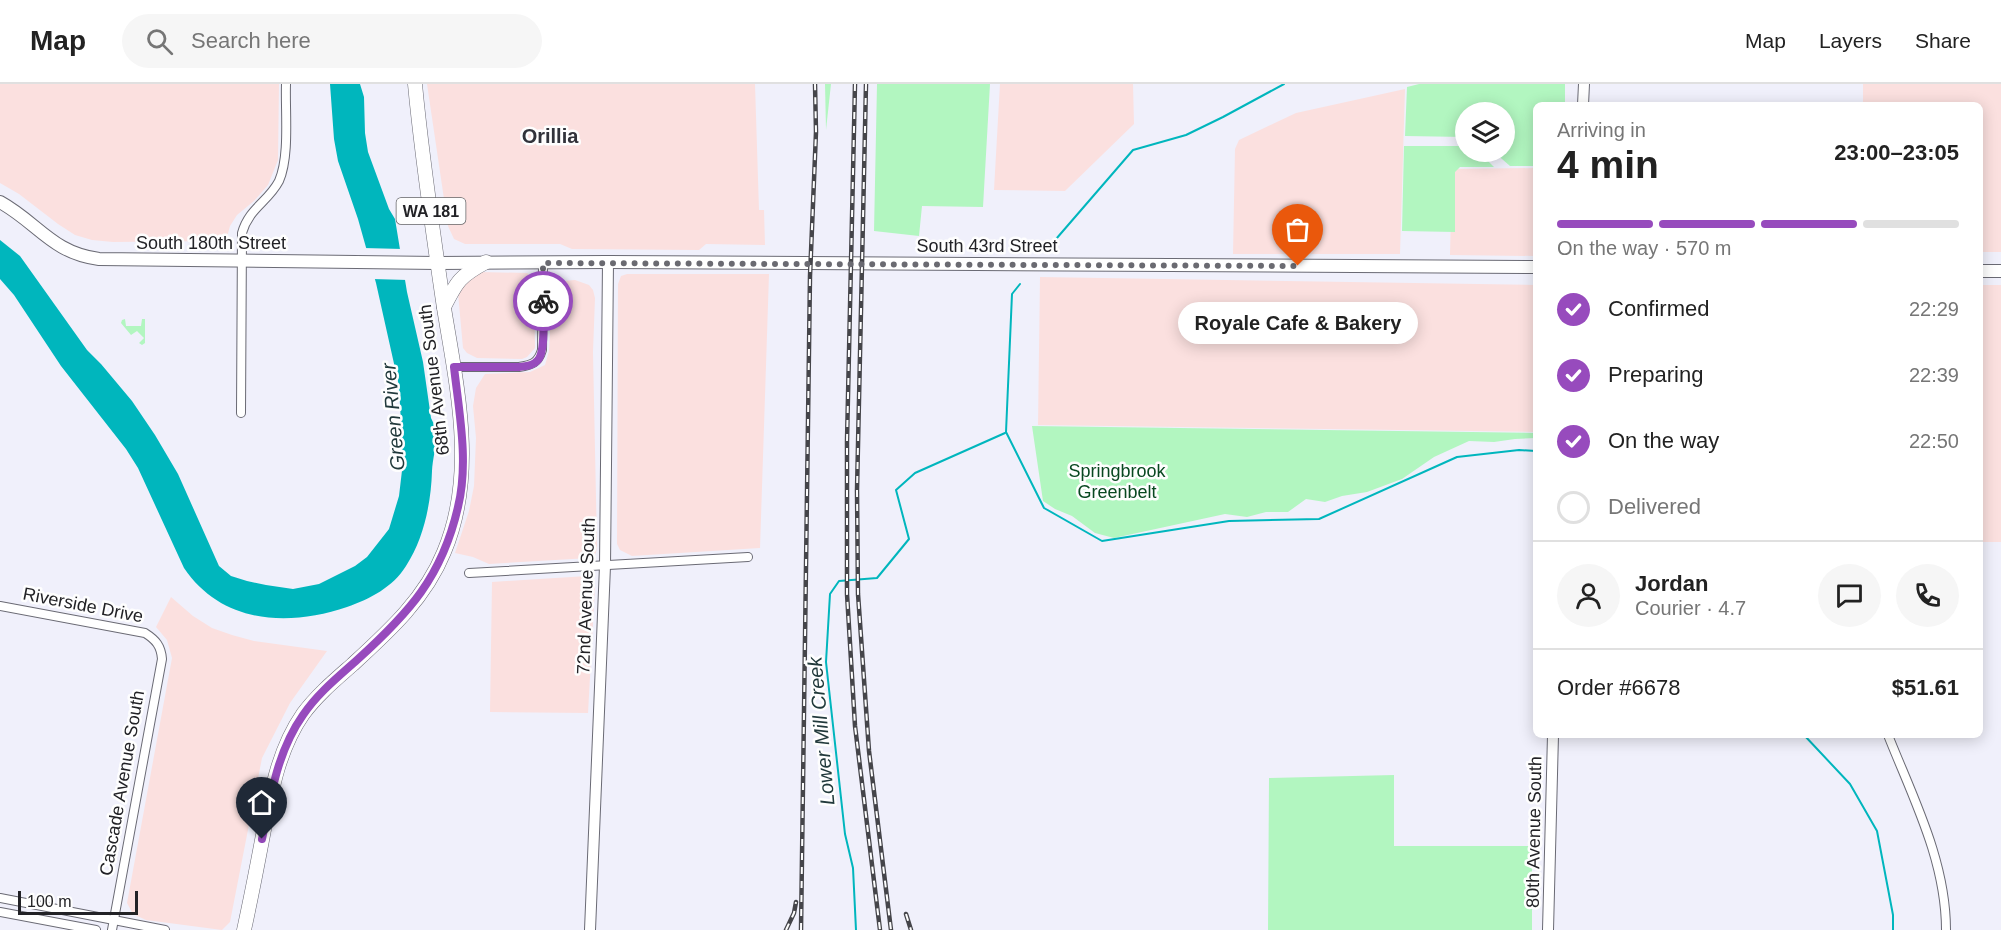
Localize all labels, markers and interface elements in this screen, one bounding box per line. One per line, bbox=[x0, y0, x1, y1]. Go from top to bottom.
search box bbox=[122, 14, 542, 68]
text: Map bbox=[30, 25, 86, 56]
icon: search bbox=[143, 25, 176, 58]
text: Search here bbox=[191, 28, 311, 53]
text: Map bbox=[1745, 29, 1786, 52]
text: Layers bbox=[1819, 29, 1882, 52]
text: Share bbox=[1915, 29, 1971, 52]
map controls bbox=[1455, 102, 1515, 162]
button: layers bbox=[1455, 102, 1515, 162]
text: Arriving in bbox=[1557, 119, 1646, 141]
district label: Orillia bbox=[522, 125, 579, 147]
text: 23:00–23:05 bbox=[1834, 140, 1959, 165]
text: 4 min bbox=[1557, 143, 1659, 186]
road number: WA 181 bbox=[396, 198, 466, 224]
pin bbox=[1272, 204, 1323, 266]
icon: bag bbox=[1281, 213, 1314, 246]
street label: South 180th Street bbox=[136, 233, 286, 253]
street label: South 43rd Street bbox=[916, 236, 1058, 256]
text: On the way · 570 m bbox=[1557, 237, 1732, 259]
courier bbox=[513, 271, 573, 331]
icon: bike bbox=[527, 285, 560, 318]
icon: check bbox=[1557, 293, 1590, 326]
text: Confirmed bbox=[1608, 296, 1709, 321]
text: 22:29 bbox=[1909, 298, 1959, 320]
callout: Royale Cafe & Bakery bbox=[1178, 302, 1418, 344]
street label: 68th Avenue South bbox=[415, 303, 453, 457]
text: Royale Cafe & Bakery bbox=[1195, 312, 1401, 334]
icon: check bbox=[1557, 359, 1590, 392]
water label: Green River bbox=[377, 361, 409, 472]
text: Preparing bbox=[1608, 362, 1703, 387]
text: 22:39 bbox=[1909, 364, 1959, 386]
icon: check bbox=[1557, 425, 1590, 458]
text: On the way bbox=[1608, 428, 1719, 453]
text: 22:50 bbox=[1909, 430, 1959, 452]
park label: Springbrook Greenbelt bbox=[1068, 461, 1167, 502]
text: Delivered bbox=[1608, 494, 1701, 519]
street label: 72nd Avenue South bbox=[573, 517, 599, 675]
button: person bbox=[1557, 564, 1620, 627]
button: chat bbox=[1818, 564, 1881, 627]
button: phone bbox=[1896, 564, 1959, 627]
text: Jordan bbox=[1635, 571, 1708, 596]
street label: Riverside Drive bbox=[21, 584, 145, 626]
text: Courier · 4.7 bbox=[1635, 597, 1746, 619]
water label: Lower Mill Creek bbox=[803, 655, 838, 806]
text: Order #6678 bbox=[1557, 675, 1681, 700]
text: $51.61 bbox=[1892, 675, 1959, 700]
street label: Cascade Avenue South bbox=[96, 689, 148, 877]
street label: 80th Avenue South bbox=[1523, 756, 1545, 908]
pin bbox=[236, 777, 287, 839]
icon: home bbox=[245, 786, 278, 819]
scale bar bbox=[18, 888, 138, 916]
text: 100 m bbox=[27, 893, 71, 910]

